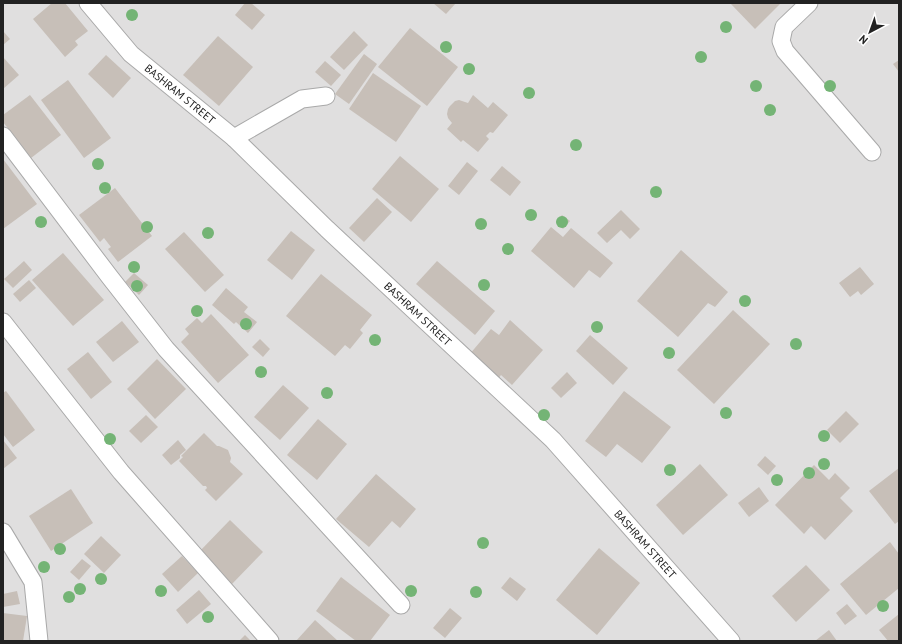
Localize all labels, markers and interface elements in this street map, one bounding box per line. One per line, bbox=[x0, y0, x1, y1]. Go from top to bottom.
north arrow bbox=[850, 12, 890, 52]
text: N bbox=[856, 32, 871, 47]
street label: BASHRAM STREET bbox=[142, 61, 218, 127]
street label: BASHRAM STREET bbox=[381, 279, 454, 349]
street label: BASHRAM STREET bbox=[611, 507, 679, 581]

